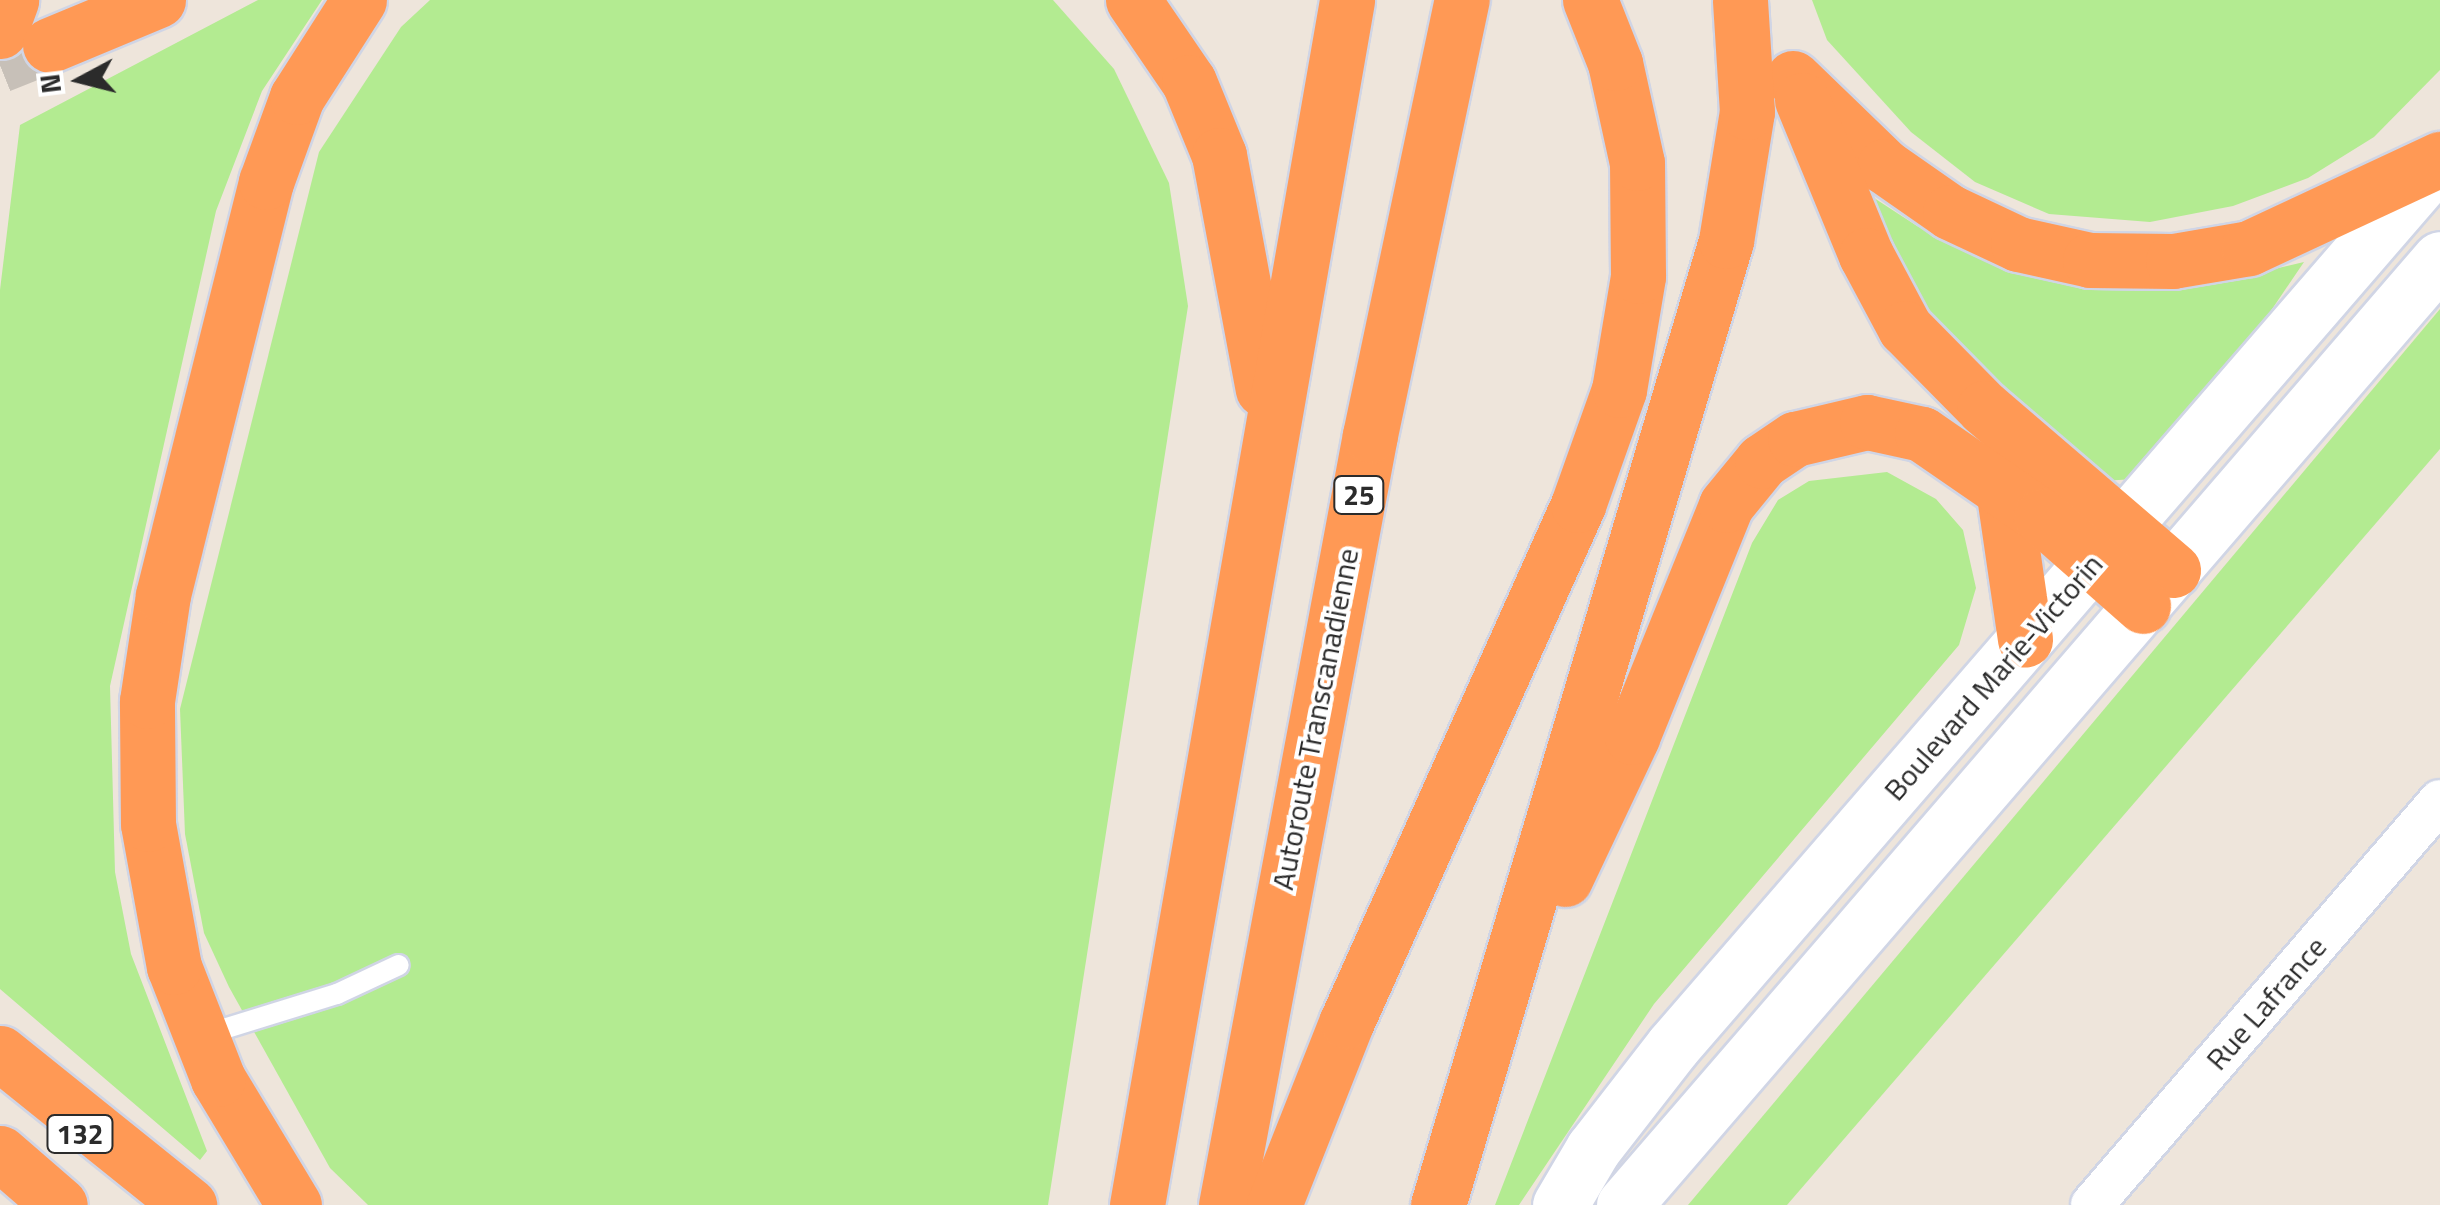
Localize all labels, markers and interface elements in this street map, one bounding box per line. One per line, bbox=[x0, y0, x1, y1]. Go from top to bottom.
north arrow bbox=[30, 30, 130, 130]
text: N bbox=[27, 71, 72, 96]
road number: 25 bbox=[1332, 472, 1386, 518]
street label: Autoroute Transcanadienne bbox=[1264, 545, 1366, 893]
street label: Boulevard Marie-Victorin bbox=[1876, 546, 2110, 808]
street label: Rue Lafrance bbox=[2198, 929, 2334, 1077]
road number: 132 bbox=[45, 1111, 115, 1157]

